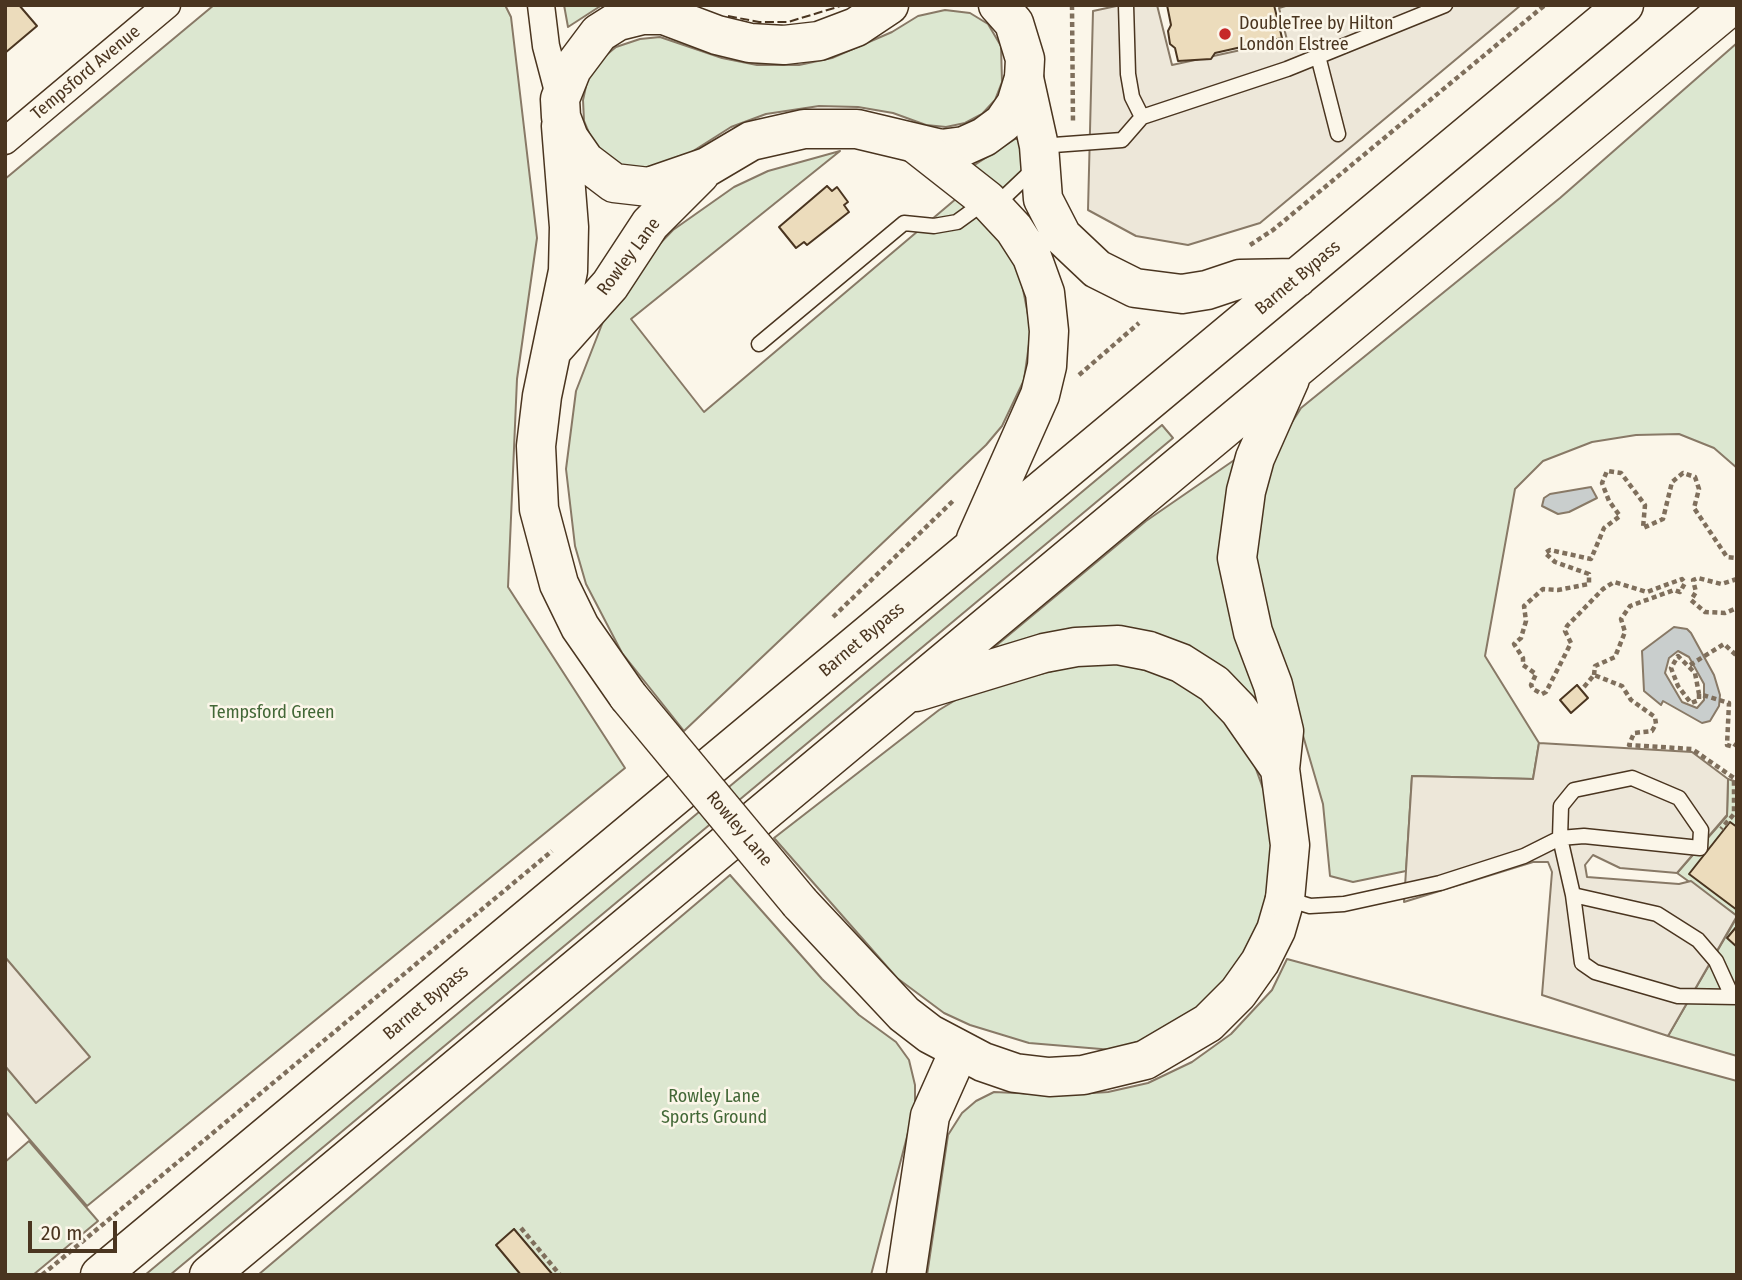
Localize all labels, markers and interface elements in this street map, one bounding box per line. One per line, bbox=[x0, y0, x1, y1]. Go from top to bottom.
place label: DoubleTree by Hilton London Elstree bbox=[1239, 13, 1394, 56]
street label: Tempsford Avenue bbox=[27, 21, 145, 125]
marker: DoubleTree by Hilton London Elstree bbox=[1217, 26, 1233, 42]
street label: Rowley Lane bbox=[593, 214, 665, 300]
street label: Barnet Bypass bbox=[1251, 236, 1345, 320]
street label: Barnet Bypass bbox=[815, 598, 909, 682]
park label: Tempsford Green bbox=[209, 702, 335, 724]
street label: Rowley Lane bbox=[701, 787, 777, 871]
street label: Barnet Bypass bbox=[379, 961, 473, 1045]
park label: Rowley Lane Sports Ground bbox=[661, 1086, 767, 1128]
scale bar bbox=[32, 1206, 121, 1250]
text: 20 m bbox=[41, 1220, 82, 1246]

